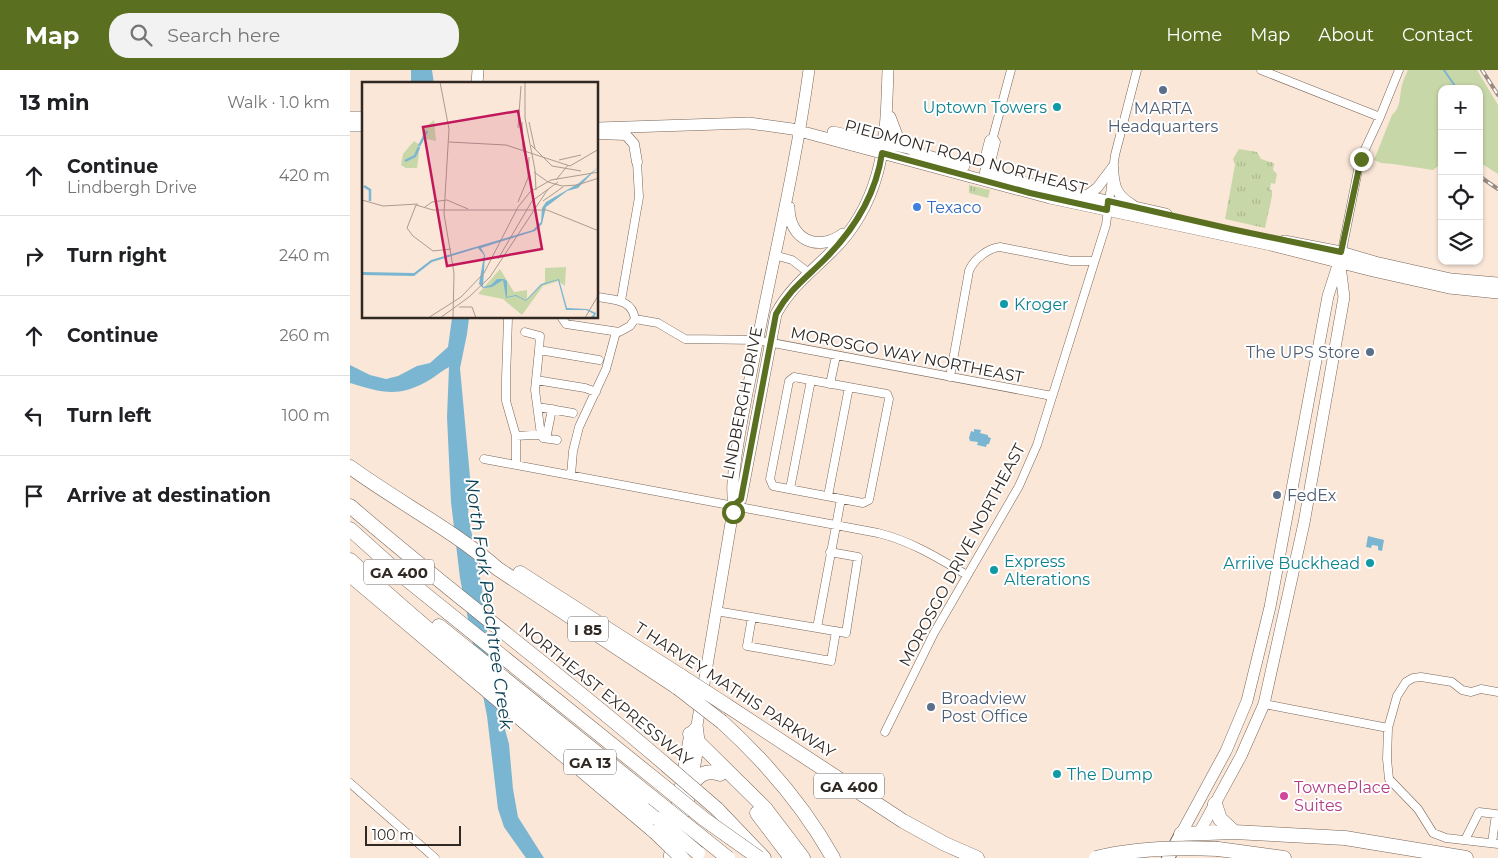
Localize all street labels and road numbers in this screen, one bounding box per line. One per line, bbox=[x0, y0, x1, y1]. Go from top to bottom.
street label: PIEDMONT ROAD NORTHEAST bbox=[843, 115, 1090, 199]
street label: MOROSGO WAY NORTHEAST bbox=[789, 323, 1026, 387]
street label: LINDBERGH DRIVE bbox=[718, 325, 766, 481]
street label: MOROSGO DRIVE NORTHEAST bbox=[895, 440, 1029, 670]
road number: GA 400 bbox=[364, 560, 434, 584]
road number: I 85 bbox=[568, 616, 608, 642]
street label: NORTHEAST EXPRESSWAY bbox=[516, 618, 697, 770]
street label: T HARVEY MATHIS PARKWAY bbox=[631, 618, 839, 762]
road number: GA 13 bbox=[564, 750, 616, 774]
road number: GA 400 bbox=[814, 774, 884, 798]

